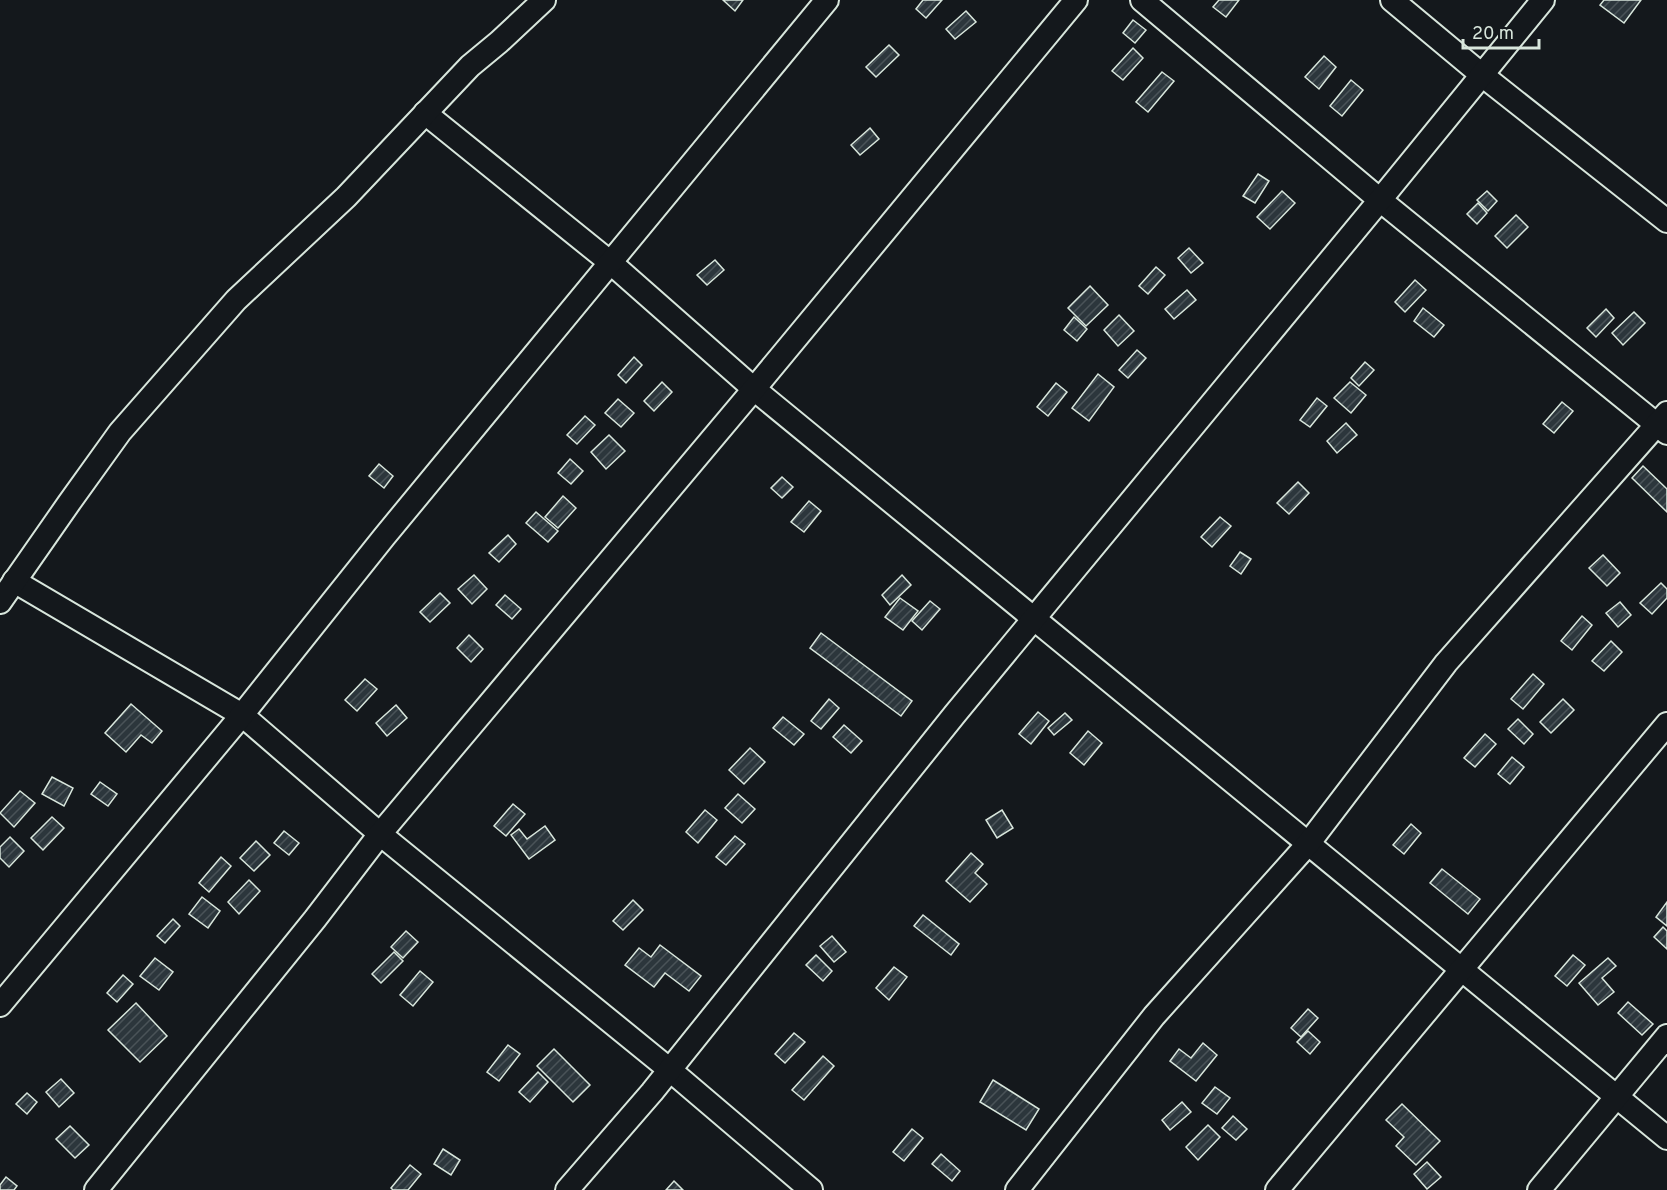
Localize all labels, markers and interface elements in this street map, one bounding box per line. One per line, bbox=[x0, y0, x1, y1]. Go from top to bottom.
scale bar bbox=[1463, 12, 1540, 50]
text: 20 m bbox=[1472, 23, 1514, 46]

